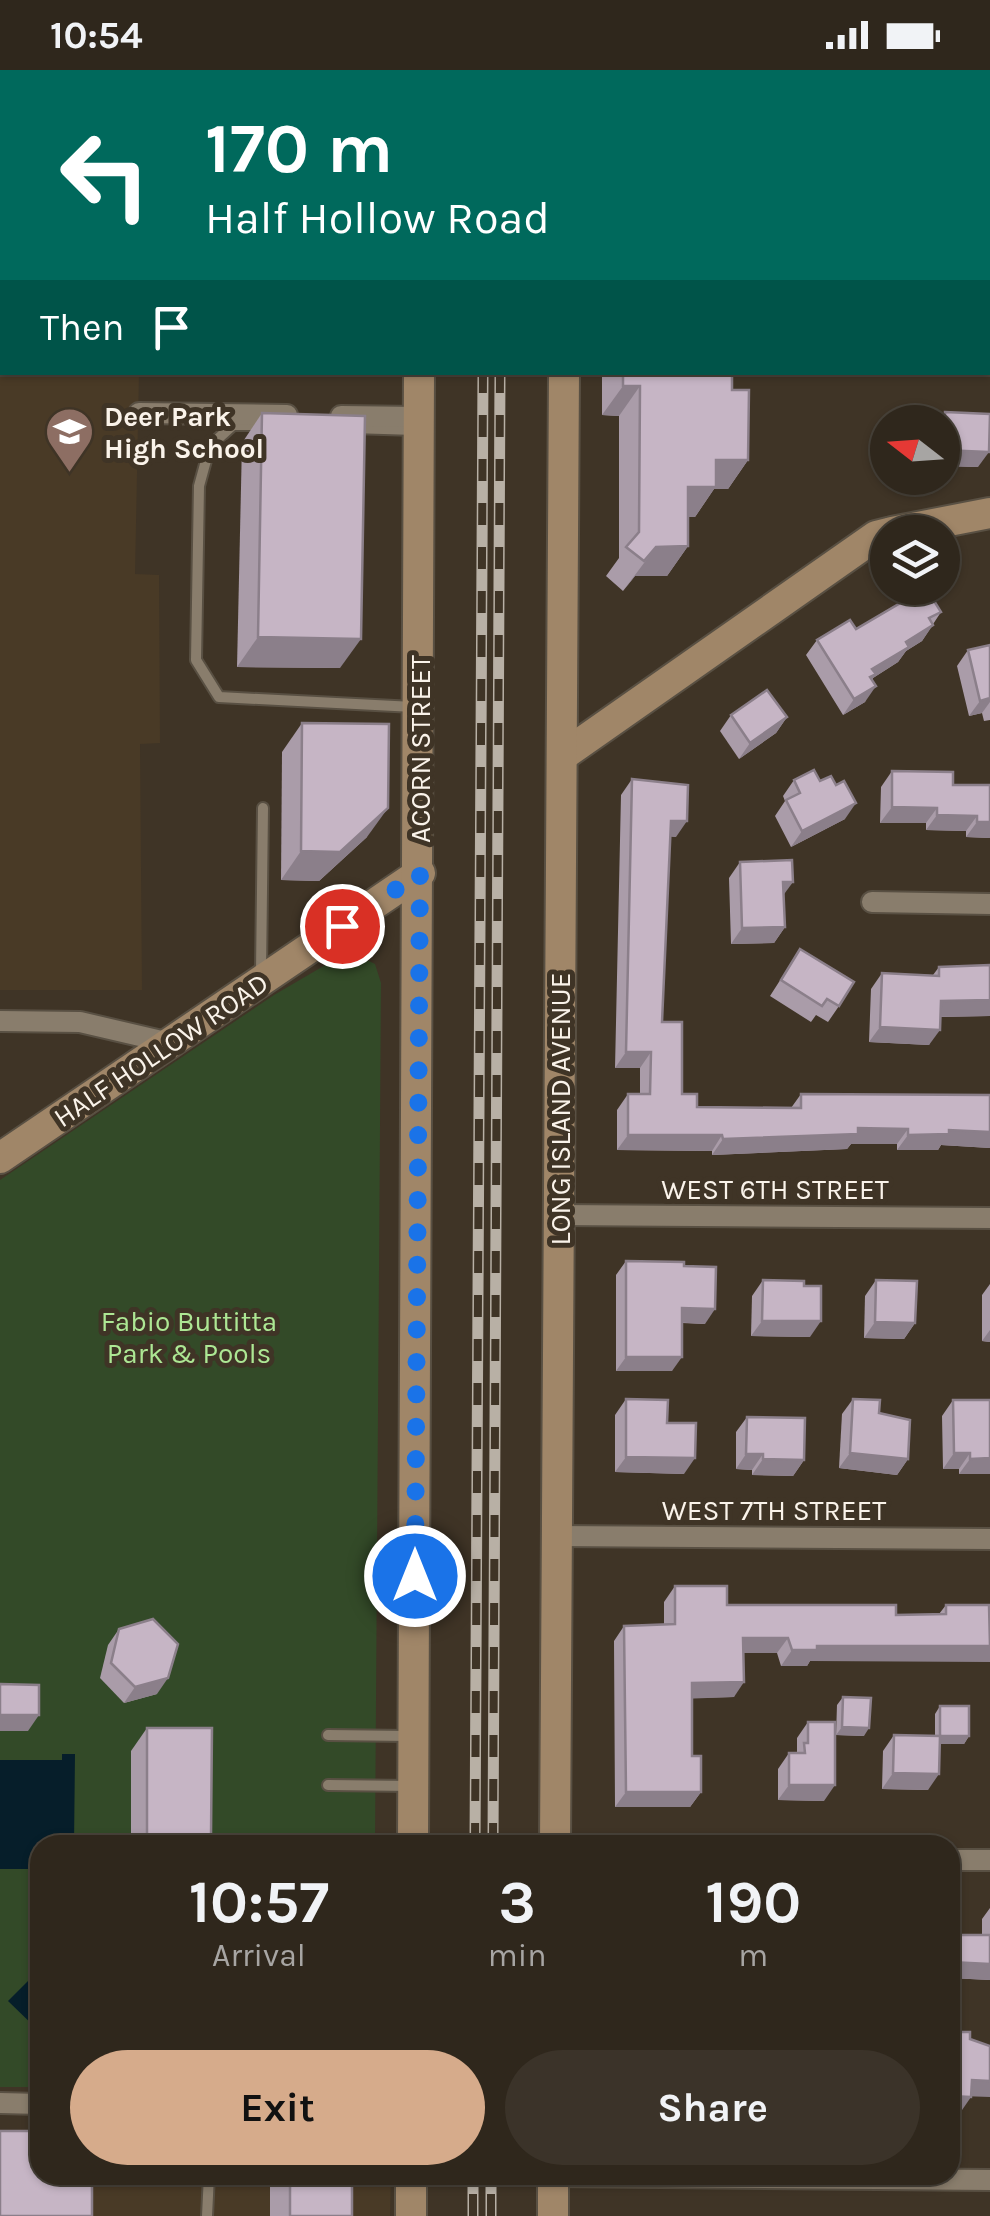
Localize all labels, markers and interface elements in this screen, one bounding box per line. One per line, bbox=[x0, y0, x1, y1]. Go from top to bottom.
text: 10:54 bbox=[50, 13, 143, 58]
text: 170 m bbox=[205, 108, 393, 190]
icon: left bbox=[40, 110, 170, 240]
text: Half Hollow Road bbox=[205, 192, 550, 244]
icon: arrive bbox=[144, 300, 199, 355]
text: Then bbox=[40, 305, 124, 350]
place label: Deer Park High School bbox=[104, 400, 264, 465]
north arrow bbox=[870, 405, 960, 495]
map controls bbox=[870, 405, 960, 605]
school or university icon: Deer Park High School bbox=[43, 406, 95, 474]
button: layers bbox=[870, 515, 960, 605]
street label: ACORN STREET bbox=[404, 655, 437, 843]
pin bbox=[300, 884, 385, 969]
icon: arrive bbox=[315, 899, 370, 954]
street label: HALF HOLLOW ROAD bbox=[47, 966, 275, 1134]
street label: LONG ISLAND AVENUE bbox=[544, 972, 577, 1246]
street label: WEST 6TH STREET bbox=[661, 1173, 889, 1206]
park label: Fabio Buttitta Park & Pools bbox=[101, 1305, 277, 1370]
street label: WEST 7TH STREET bbox=[662, 1494, 886, 1527]
position arrow bbox=[363, 1524, 467, 1628]
text: 10:57 bbox=[189, 1867, 329, 1937]
text: 3 bbox=[498, 1867, 536, 1937]
text: 190 bbox=[705, 1867, 801, 1937]
text: Arrival bbox=[212, 1937, 306, 1974]
text: min bbox=[488, 1937, 547, 1974]
text: m bbox=[738, 1937, 768, 1974]
button: Exit bbox=[70, 2050, 485, 2165]
button: Share bbox=[505, 2050, 920, 2165]

